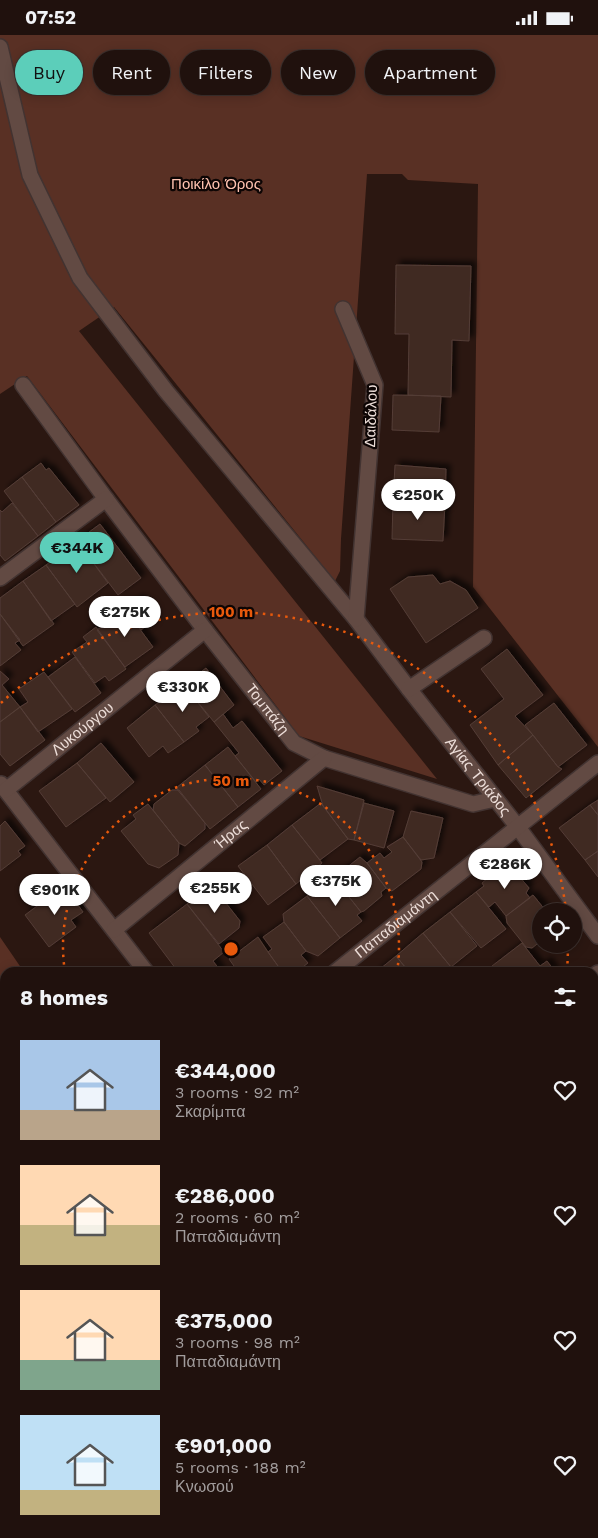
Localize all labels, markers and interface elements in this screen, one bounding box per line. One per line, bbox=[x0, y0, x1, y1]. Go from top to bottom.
text: 07:52 bbox=[25, 6, 76, 29]
chip: Buy bbox=[15, 50, 83, 95]
chip: Rent bbox=[93, 50, 170, 95]
chip: Filters bbox=[180, 50, 271, 95]
chip: New bbox=[281, 50, 355, 95]
chip: Apartment bbox=[365, 50, 495, 95]
park label: Ποικίλο Όρος bbox=[171, 175, 261, 193]
street label: Δαιδάλου bbox=[361, 384, 381, 448]
pin: €250K bbox=[383, 479, 453, 521]
text: €250K bbox=[392, 485, 444, 504]
pin: €344K bbox=[42, 531, 112, 574]
text: €344K bbox=[51, 538, 103, 557]
pin: €275K bbox=[90, 595, 160, 638]
text: €275K bbox=[100, 602, 150, 621]
text: 100 m bbox=[209, 603, 253, 621]
pin: €330K bbox=[148, 671, 218, 713]
text: €330K bbox=[157, 677, 209, 696]
street label: Τομπάζη bbox=[242, 680, 293, 738]
street label: Λυκούργου bbox=[48, 698, 117, 759]
street label: Αγίας Τριάδος bbox=[441, 734, 515, 820]
text: 50 m bbox=[213, 772, 249, 790]
street label: Ήρας bbox=[210, 816, 251, 854]
pin: €286K bbox=[470, 847, 540, 890]
text: €286K bbox=[479, 854, 531, 873]
pin: €375K bbox=[301, 865, 371, 907]
pin: €255K bbox=[180, 871, 250, 914]
text: €375K bbox=[311, 871, 361, 890]
pin: €901K bbox=[20, 873, 90, 916]
text: €255K bbox=[190, 878, 240, 897]
text: €901K bbox=[30, 880, 80, 899]
street label: Παπαδιαμάντη bbox=[351, 886, 440, 962]
map controls bbox=[532, 903, 582, 953]
button: locate bbox=[532, 903, 582, 953]
centre of rings bbox=[222, 940, 240, 958]
icon: filters bbox=[551, 983, 579, 1011]
text: 8 homes bbox=[20, 985, 108, 1010]
text: €344,000 bbox=[175, 1058, 276, 1083]
icon: home bbox=[60, 1060, 120, 1120]
icon: heart bbox=[551, 1076, 579, 1104]
text: 3 rooms · 92 m² bbox=[175, 1083, 299, 1102]
text: Σκαρίμπα bbox=[175, 1102, 246, 1121]
text: €286,000 bbox=[175, 1183, 275, 1208]
icon: home bbox=[60, 1185, 120, 1245]
icon: heart bbox=[551, 1201, 579, 1229]
text: 2 rooms · 60 m² bbox=[175, 1208, 300, 1227]
text: Παπαδιαμάντη bbox=[175, 1227, 281, 1246]
text: €375,000 bbox=[175, 1308, 273, 1333]
icon: home bbox=[60, 1310, 120, 1370]
icon: heart bbox=[551, 1326, 579, 1354]
text: 3 rooms · 98 m² bbox=[175, 1333, 300, 1352]
text: Παπαδιαμάντη bbox=[175, 1352, 281, 1371]
text: €901,000 bbox=[175, 1433, 272, 1458]
icon: home bbox=[60, 1435, 120, 1495]
icon: heart bbox=[551, 1451, 579, 1479]
text: 5 rooms · 188 m² bbox=[175, 1458, 306, 1477]
text: Κνωσού bbox=[175, 1477, 234, 1496]

